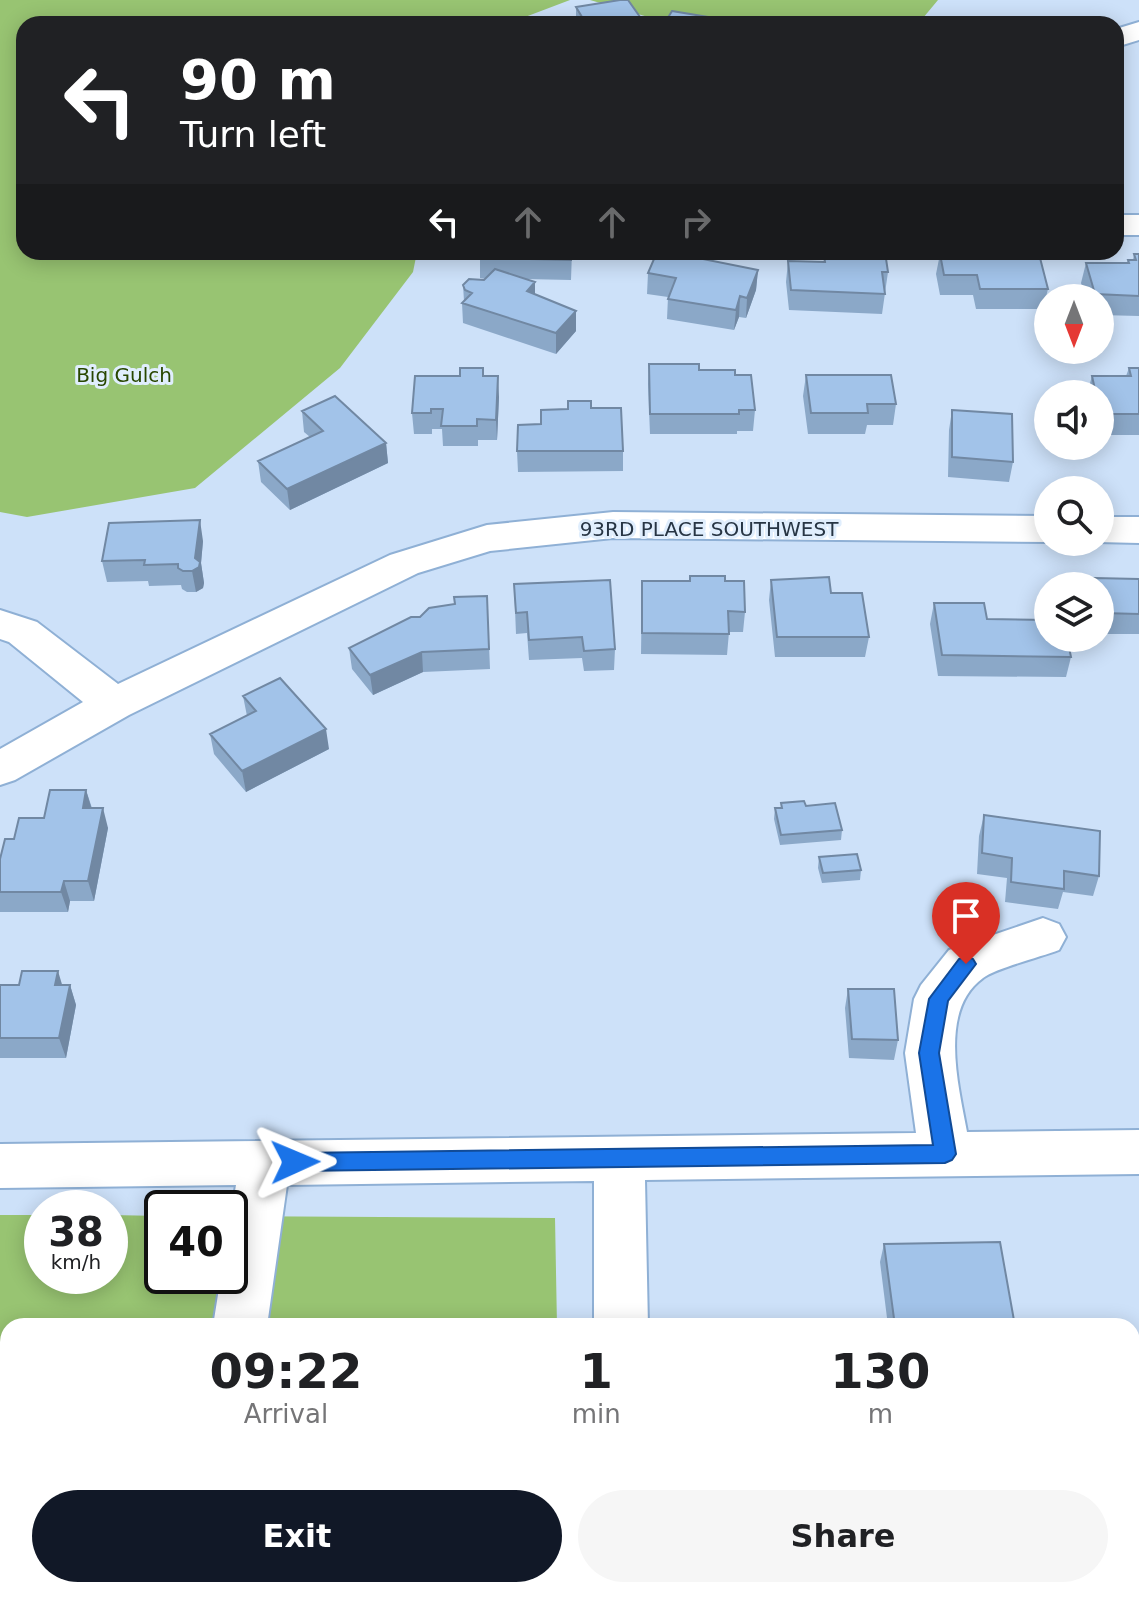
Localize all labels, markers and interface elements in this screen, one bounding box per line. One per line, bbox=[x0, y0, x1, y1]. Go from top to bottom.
text: 90 m bbox=[180, 47, 336, 112]
icon: left bbox=[48, 48, 152, 152]
text: Turn left bbox=[180, 114, 326, 155]
icon: left bbox=[422, 200, 466, 244]
icon: ahead bbox=[506, 200, 550, 244]
icon: ahead bbox=[590, 200, 634, 244]
icon: right bbox=[674, 200, 718, 244]
north arrow bbox=[1034, 284, 1114, 364]
map controls bbox=[1034, 284, 1114, 652]
park label: Big Gulch bbox=[76, 363, 172, 387]
button: sound bbox=[1034, 380, 1114, 460]
button: search bbox=[1034, 476, 1114, 556]
street label: 93RD PLACE SOUTHWEST bbox=[580, 517, 839, 541]
button: layers bbox=[1034, 572, 1114, 652]
pin bbox=[932, 882, 1000, 964]
icon: arrive bbox=[944, 894, 988, 938]
position arrow bbox=[253, 1120, 337, 1204]
speed limit sign: 40 bbox=[144, 1190, 248, 1294]
text: 38 bbox=[48, 1209, 104, 1255]
text: km/h bbox=[51, 1250, 101, 1274]
text: 09:22 bbox=[209, 1343, 362, 1399]
text: 1 bbox=[580, 1343, 613, 1399]
text: 130 bbox=[830, 1343, 930, 1399]
text: Arrival bbox=[244, 1399, 328, 1429]
text: min bbox=[572, 1399, 621, 1429]
text: m bbox=[868, 1399, 893, 1429]
button: Exit bbox=[32, 1490, 562, 1582]
button: Share bbox=[578, 1490, 1108, 1582]

